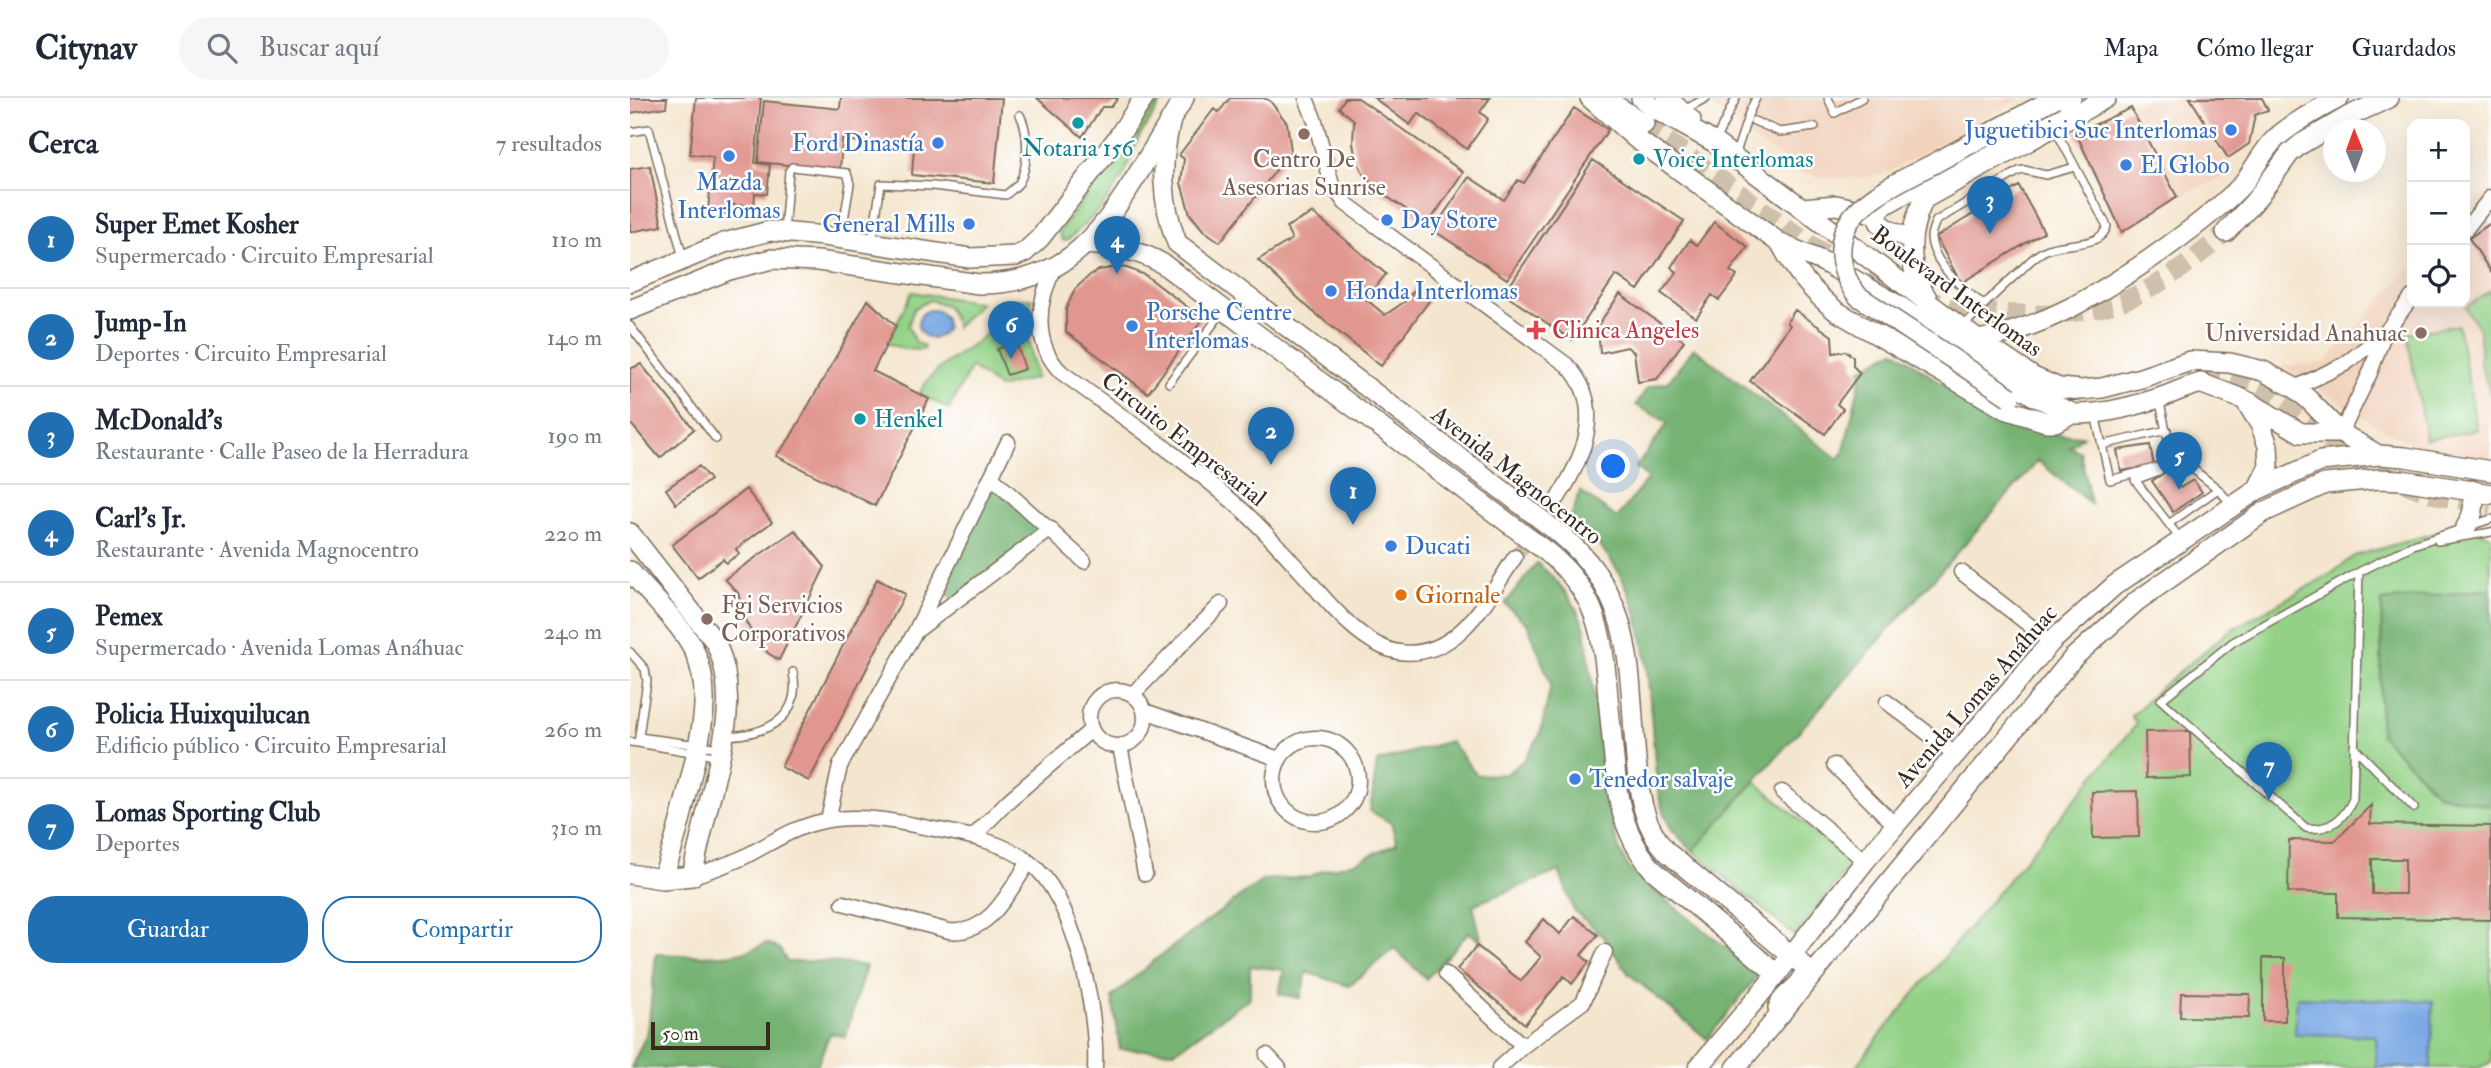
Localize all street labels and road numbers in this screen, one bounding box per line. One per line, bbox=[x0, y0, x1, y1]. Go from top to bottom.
street label: Boulevard Interlomas bbox=[1865, 219, 2049, 364]
street label: Circuito Empresarial bbox=[1095, 365, 1273, 514]
street label: Avenida Magnocentro bbox=[1424, 398, 1609, 552]
street label: Avenida Lomas Anáhuac bbox=[1888, 598, 2065, 795]

